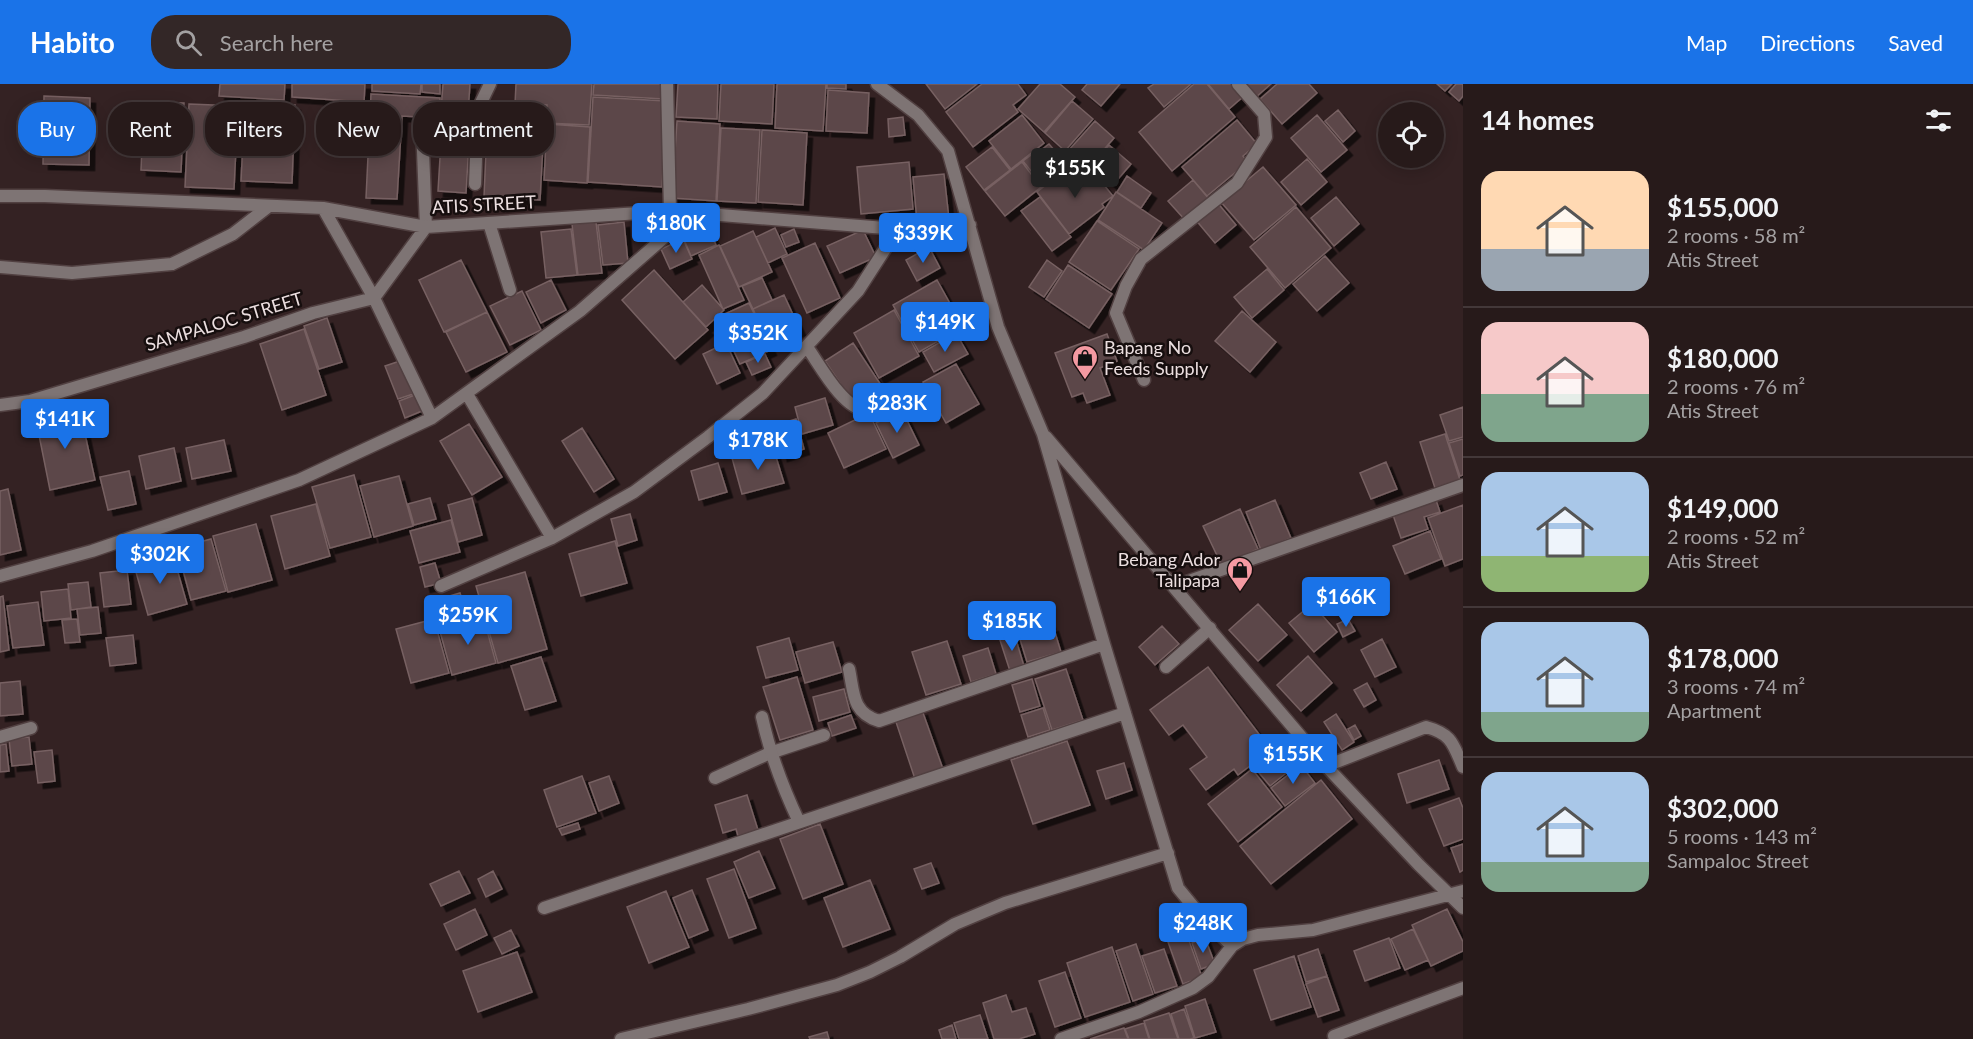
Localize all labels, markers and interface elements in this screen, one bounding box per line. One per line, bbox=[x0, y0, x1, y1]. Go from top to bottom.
search box bbox=[151, 15, 571, 69]
text: Habito bbox=[30, 25, 115, 59]
icon: search bbox=[172, 26, 205, 59]
text: Search here bbox=[220, 29, 333, 56]
text: Map bbox=[1686, 30, 1727, 55]
text: Directions bbox=[1760, 30, 1855, 55]
text: Saved bbox=[1888, 30, 1943, 55]
chip: Buy bbox=[18, 102, 96, 156]
chip: Rent bbox=[108, 102, 193, 156]
chip: Filters bbox=[205, 102, 304, 156]
chip: New bbox=[316, 102, 401, 156]
chip: Apartment bbox=[413, 102, 554, 156]
map controls bbox=[1378, 102, 1444, 168]
button: locate bbox=[1378, 102, 1444, 168]
text: 14 homes bbox=[1481, 104, 1594, 136]
icon: filters bbox=[1922, 104, 1955, 137]
pin: $155K bbox=[1033, 148, 1117, 199]
text: $155K bbox=[1045, 155, 1105, 179]
street label: ATIS STREET bbox=[431, 190, 537, 218]
text: $155,000 bbox=[1667, 191, 1779, 223]
icon: home bbox=[1529, 195, 1601, 267]
pin: $180K bbox=[634, 203, 718, 254]
text: $180K bbox=[646, 210, 706, 234]
pin: $339K bbox=[881, 213, 965, 264]
text: $339K bbox=[893, 220, 953, 244]
text: 2 rooms · 58 m² bbox=[1667, 223, 1805, 247]
text: Atis Street bbox=[1667, 247, 1759, 271]
street label: SAMPALOC STREET bbox=[142, 287, 305, 355]
pin: $149K bbox=[903, 302, 987, 353]
text: $149K bbox=[915, 309, 975, 333]
pin: $352K bbox=[716, 313, 800, 364]
text: $352K bbox=[728, 320, 788, 344]
place label: Bapang No Feeds Supply bbox=[1104, 336, 1209, 379]
text: $180,000 bbox=[1667, 342, 1779, 374]
shop icon: Bapang No Feeds Supply bbox=[1070, 343, 1100, 381]
icon: home bbox=[1529, 346, 1601, 418]
text: 2 rooms · 76 m² bbox=[1667, 374, 1805, 398]
pin: $283K bbox=[855, 383, 939, 434]
text: $283K bbox=[867, 390, 927, 414]
text: Atis Street bbox=[1667, 398, 1759, 422]
pin: $141K bbox=[23, 399, 107, 450]
text: $141K bbox=[35, 406, 95, 430]
pin: $178K bbox=[716, 420, 800, 471]
text: $178K bbox=[728, 427, 788, 451]
text: $149,000 bbox=[1667, 492, 1779, 524]
icon: home bbox=[1529, 496, 1601, 568]
text: 2 rooms · 52 m² bbox=[1667, 524, 1805, 548]
pin: $302K bbox=[118, 534, 202, 585]
text: $302K bbox=[130, 541, 190, 565]
place label: Bebang Ador Talipapa bbox=[1118, 548, 1220, 591]
text: Atis Street bbox=[1667, 548, 1759, 572]
shop icon: Bebang Ador Talipapa bbox=[1225, 555, 1255, 593]
pin: $166K bbox=[1304, 577, 1388, 628]
text: $166K bbox=[1316, 584, 1376, 608]
pin: $259K bbox=[426, 595, 510, 646]
pin: $185K bbox=[970, 601, 1054, 652]
text: $259K bbox=[438, 602, 498, 626]
text: $185K bbox=[982, 608, 1042, 632]
text: $178,000 bbox=[1667, 642, 1779, 674]
icon: home bbox=[1529, 646, 1601, 718]
text: 3 rooms · 74 m² bbox=[1667, 674, 1805, 698]
text: Apartment bbox=[1667, 698, 1761, 722]
pin: $155K bbox=[1251, 734, 1335, 785]
text: $155K bbox=[1263, 741, 1323, 765]
text: $302,000 bbox=[1667, 792, 1779, 824]
icon: home bbox=[1529, 796, 1601, 868]
text: 5 rooms · 143 m² bbox=[1667, 824, 1817, 848]
text: Sampaloc Street bbox=[1667, 848, 1809, 872]
pin: $248K bbox=[1161, 903, 1245, 954]
text: $248K bbox=[1173, 910, 1233, 934]

